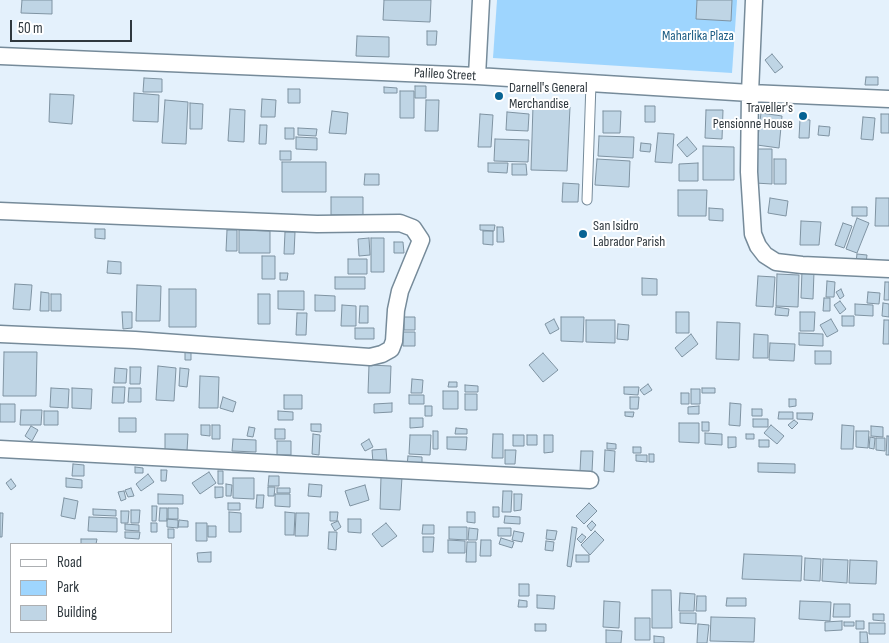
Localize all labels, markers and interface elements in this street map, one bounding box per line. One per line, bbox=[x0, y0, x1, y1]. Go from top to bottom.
scale bar bbox=[12, 10, 135, 42]
text: 50 m bbox=[18, 19, 43, 38]
park label: Maharlika Plaza bbox=[662, 28, 734, 44]
street label: Palileo Street bbox=[413, 65, 477, 85]
place label: Darnell's General Merchandise bbox=[509, 80, 588, 112]
marker: Darnell's General Merchandise bbox=[493, 90, 505, 102]
place label: Traveller's Pensionne House bbox=[713, 100, 793, 132]
marker: Traveller's Pensionne House bbox=[797, 110, 809, 122]
place label: San Isidro Labrador Parish bbox=[593, 218, 665, 250]
marker: San Isidro Labrador Parish bbox=[577, 228, 589, 240]
legend bbox=[10, 543, 172, 633]
text: Road bbox=[57, 553, 82, 572]
text: Park bbox=[57, 578, 79, 597]
text: Building bbox=[57, 603, 97, 622]

